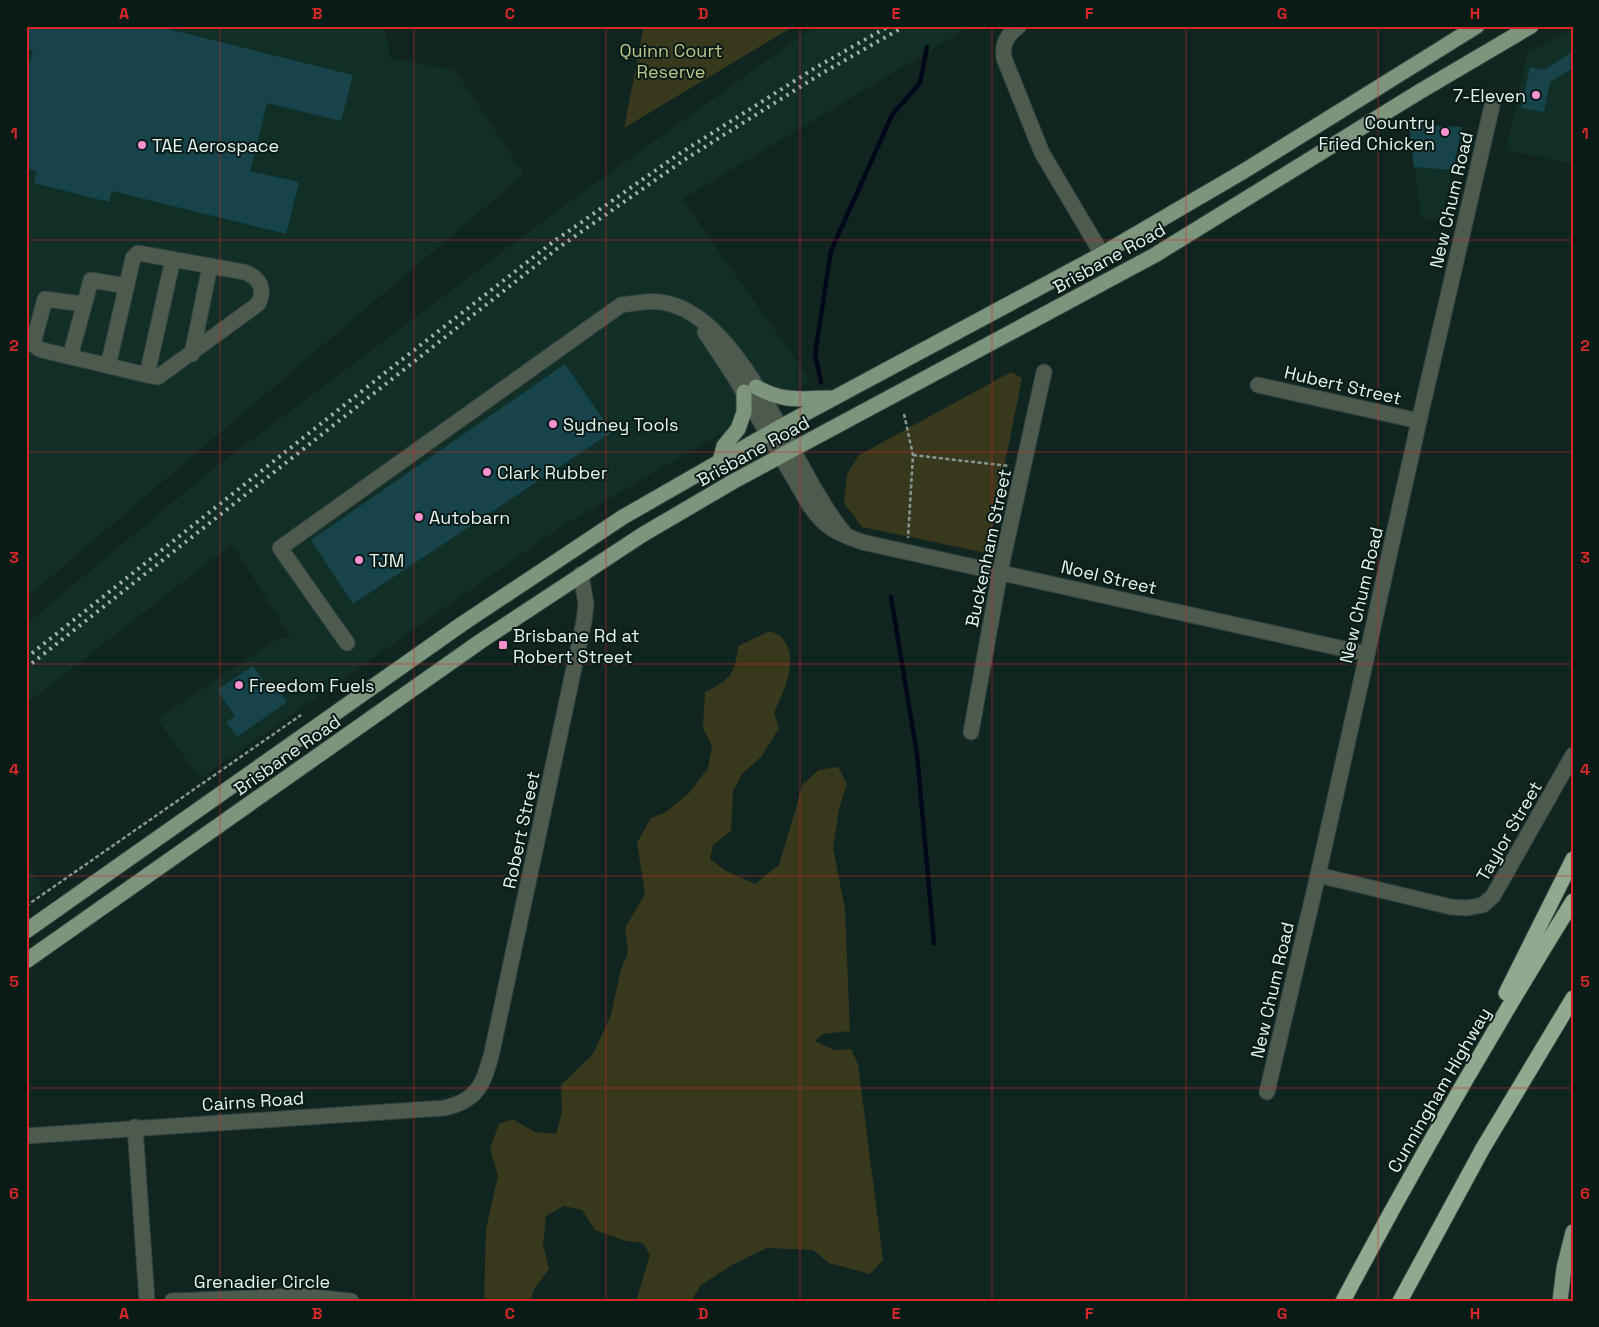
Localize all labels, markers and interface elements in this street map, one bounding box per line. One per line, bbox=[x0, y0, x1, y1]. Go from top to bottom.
text: A bbox=[119, 3, 129, 24]
text: B bbox=[312, 3, 322, 24]
text: C bbox=[505, 3, 515, 24]
text: D bbox=[698, 3, 708, 24]
text: E bbox=[892, 3, 901, 24]
text: F bbox=[1085, 3, 1094, 24]
text: G bbox=[1277, 3, 1287, 24]
text: H bbox=[1470, 3, 1480, 24]
park label: Quinn Court Reserve bbox=[620, 39, 722, 83]
place label: 7-Eleven bbox=[1453, 84, 1526, 107]
marker: 7-Eleven bbox=[1530, 89, 1542, 101]
place label: Country Fried Chicken bbox=[1319, 111, 1435, 155]
text: 1 bbox=[10, 123, 18, 144]
text: 1 bbox=[1581, 123, 1589, 144]
marker: Country Fried Chicken bbox=[1439, 126, 1451, 138]
street label: New Chum Road bbox=[1424, 130, 1478, 270]
place label: TAE Aerospace bbox=[152, 134, 279, 157]
marker: TAE Aerospace bbox=[136, 139, 148, 151]
street label: Brisbane Road bbox=[1049, 218, 1169, 298]
text: 2 bbox=[9, 335, 19, 356]
text: 2 bbox=[1580, 335, 1590, 356]
street label: Hubert Street bbox=[1282, 360, 1404, 410]
street label: Brisbane Road bbox=[693, 411, 813, 491]
place label: Sydney Tools bbox=[563, 413, 678, 436]
marker: Sydney Tools bbox=[547, 418, 559, 430]
place label: Clark Rubber bbox=[497, 461, 608, 484]
marker: Clark Rubber bbox=[481, 466, 493, 478]
street label: Buckenham Street bbox=[960, 467, 1016, 629]
place label: Autobarn bbox=[429, 506, 510, 529]
marker: Autobarn bbox=[413, 511, 425, 523]
street label: New Chum Road bbox=[1334, 525, 1388, 665]
text: 3 bbox=[9, 547, 19, 568]
text: 3 bbox=[1580, 547, 1590, 568]
place label: TJM bbox=[369, 549, 404, 572]
marker: TJM bbox=[353, 554, 365, 566]
street label: Noel Street bbox=[1059, 555, 1159, 599]
place label: Brisbane Rd at Robert Street bbox=[513, 624, 639, 668]
marker: Brisbane Rd at Robert Street bbox=[497, 639, 509, 651]
place label: Freedom Fuels bbox=[249, 674, 375, 697]
marker: Freedom Fuels bbox=[233, 679, 245, 691]
street label: Brisbane Road bbox=[229, 710, 345, 800]
text: 4 bbox=[9, 759, 19, 780]
text: 4 bbox=[1580, 759, 1590, 780]
street label: Robert Street bbox=[497, 769, 545, 891]
street label: Taylor Street bbox=[1471, 777, 1547, 885]
street label: New Chum Road bbox=[1245, 920, 1299, 1060]
text: 5 bbox=[9, 971, 19, 992]
text: 5 bbox=[1580, 971, 1590, 992]
street label: Cunningham Highway bbox=[1382, 1003, 1496, 1177]
street label: Cairns Road bbox=[201, 1086, 305, 1116]
text: 6 bbox=[9, 1183, 19, 1204]
text: 6 bbox=[1580, 1183, 1590, 1204]
street label: Grenadier Circle bbox=[194, 1270, 330, 1293]
text: A bbox=[119, 1303, 129, 1324]
text: B bbox=[312, 1303, 322, 1324]
text: C bbox=[505, 1303, 515, 1324]
text: D bbox=[698, 1303, 708, 1324]
text: E bbox=[892, 1303, 901, 1324]
text: F bbox=[1085, 1303, 1094, 1324]
text: G bbox=[1277, 1303, 1287, 1324]
text: H bbox=[1470, 1303, 1480, 1324]

